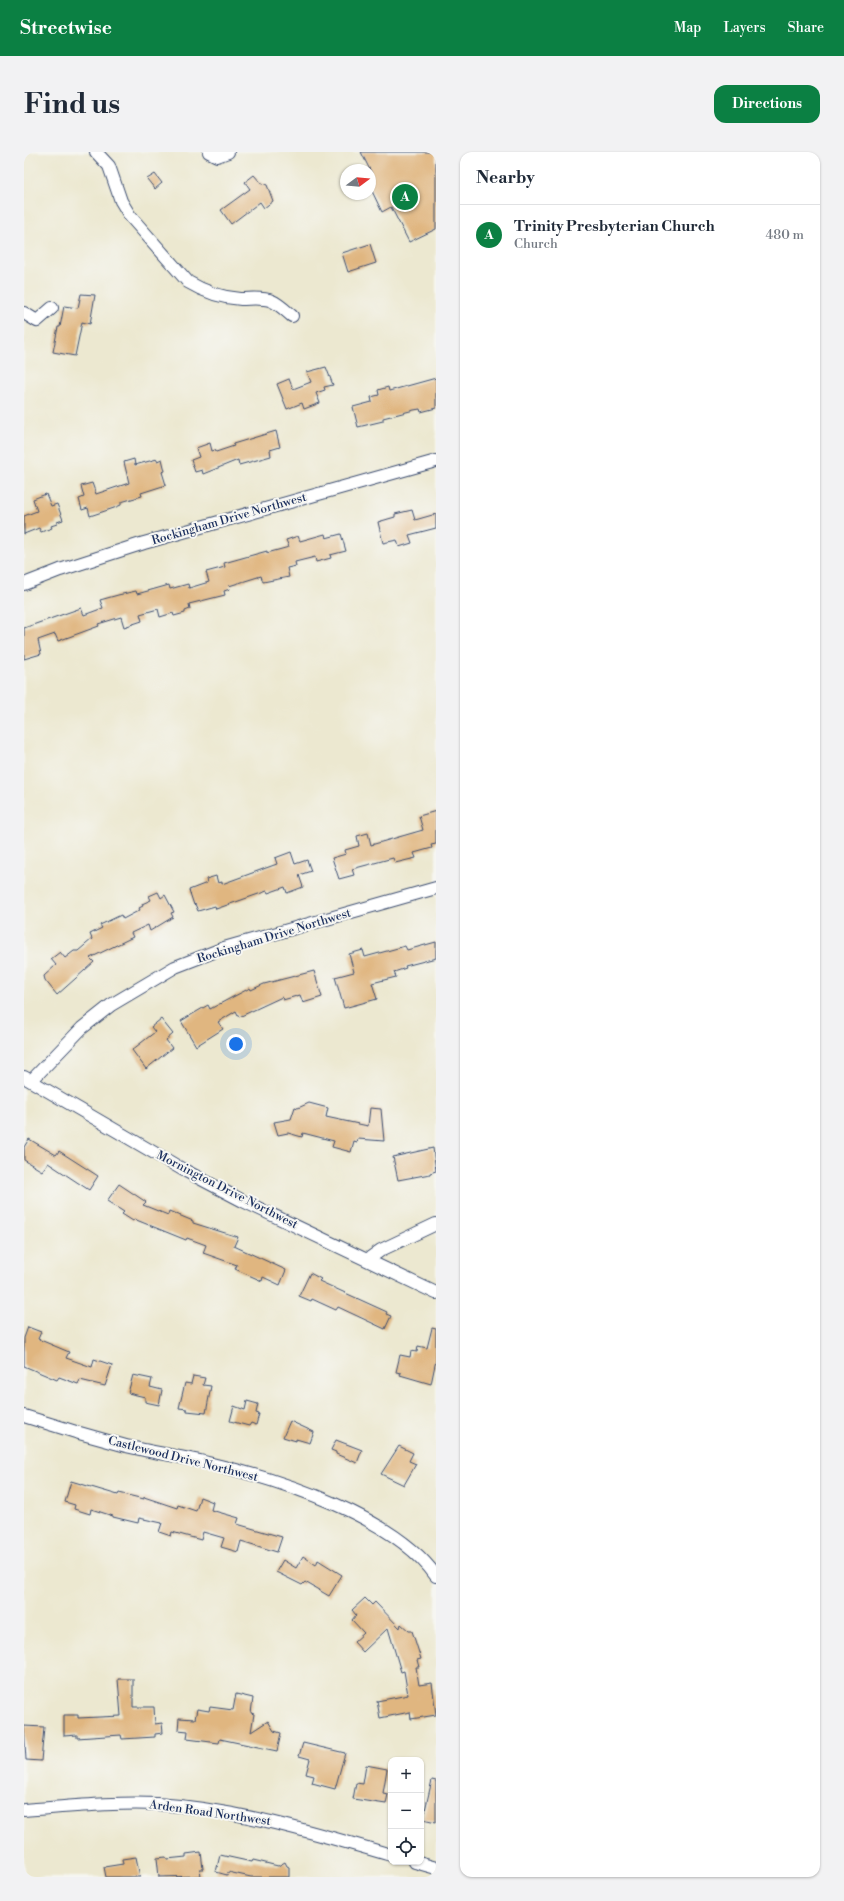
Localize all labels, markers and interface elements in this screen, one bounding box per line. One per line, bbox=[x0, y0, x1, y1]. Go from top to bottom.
text: Streetwise bbox=[20, 16, 112, 40]
text: Map bbox=[674, 19, 701, 37]
text: Layers bbox=[723, 19, 766, 37]
text: Share bbox=[788, 19, 824, 37]
button: Directions bbox=[714, 85, 820, 123]
text: Find us bbox=[24, 87, 120, 122]
north arrow bbox=[340, 164, 376, 200]
text: Nearby bbox=[476, 167, 535, 189]
pin: A bbox=[392, 182, 418, 212]
text: Trinity Presbyterian Church bbox=[514, 217, 715, 236]
text: A bbox=[484, 227, 494, 243]
text: 480 m bbox=[766, 227, 804, 243]
text: Church bbox=[514, 236, 558, 252]
street label: Rockingham Drive Northwest bbox=[150, 490, 309, 548]
street label: Rockingham Drive Northwest bbox=[195, 905, 354, 967]
your location bbox=[226, 1034, 246, 1054]
street label: Mornington Drive Northwest bbox=[154, 1148, 301, 1233]
street label: Castlewood Drive Northwest bbox=[106, 1433, 260, 1485]
map controls bbox=[388, 1757, 424, 1865]
button: + bbox=[388, 1757, 424, 1793]
button: − bbox=[388, 1793, 424, 1829]
street label: Arden Road Northwest bbox=[147, 1797, 272, 1829]
button: locate bbox=[388, 1829, 424, 1865]

